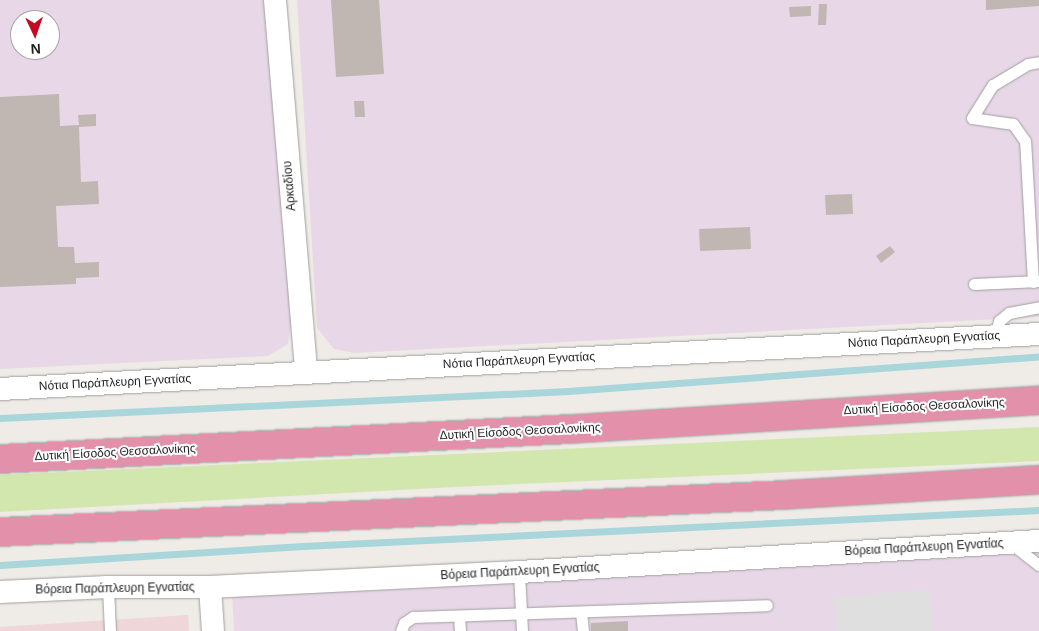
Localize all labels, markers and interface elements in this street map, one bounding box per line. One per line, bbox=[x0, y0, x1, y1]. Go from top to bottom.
north arrow bbox=[10, 10, 60, 60]
text: N bbox=[30, 41, 41, 57]
street label: Αρκαδίου bbox=[281, 160, 299, 212]
street label: Νότια Παράπλευρη Εγνατίας bbox=[848, 329, 1000, 351]
street label: Νότια Παράπλευρη Εγνατίας bbox=[443, 350, 595, 372]
street label: Νότια Παράπλευρη Εγνατίας bbox=[39, 372, 191, 394]
street label: Δυτική Είσοδος Θεσσαλονίκης bbox=[843, 396, 1005, 418]
street label: Δυτική Είσοδος Θεσσαλονίκης bbox=[439, 421, 601, 443]
street label: Δυτική Είσοδος Θεσσαλονίκης bbox=[34, 442, 196, 464]
street label: Βόρεια Παράπλευρη Εγνατίας bbox=[844, 537, 1004, 559]
street label: Βόρεια Παράπλευρη Εγνατίας bbox=[440, 561, 600, 583]
street label: Βόρεια Παράπλευρη Εγνατίας bbox=[35, 580, 195, 598]

